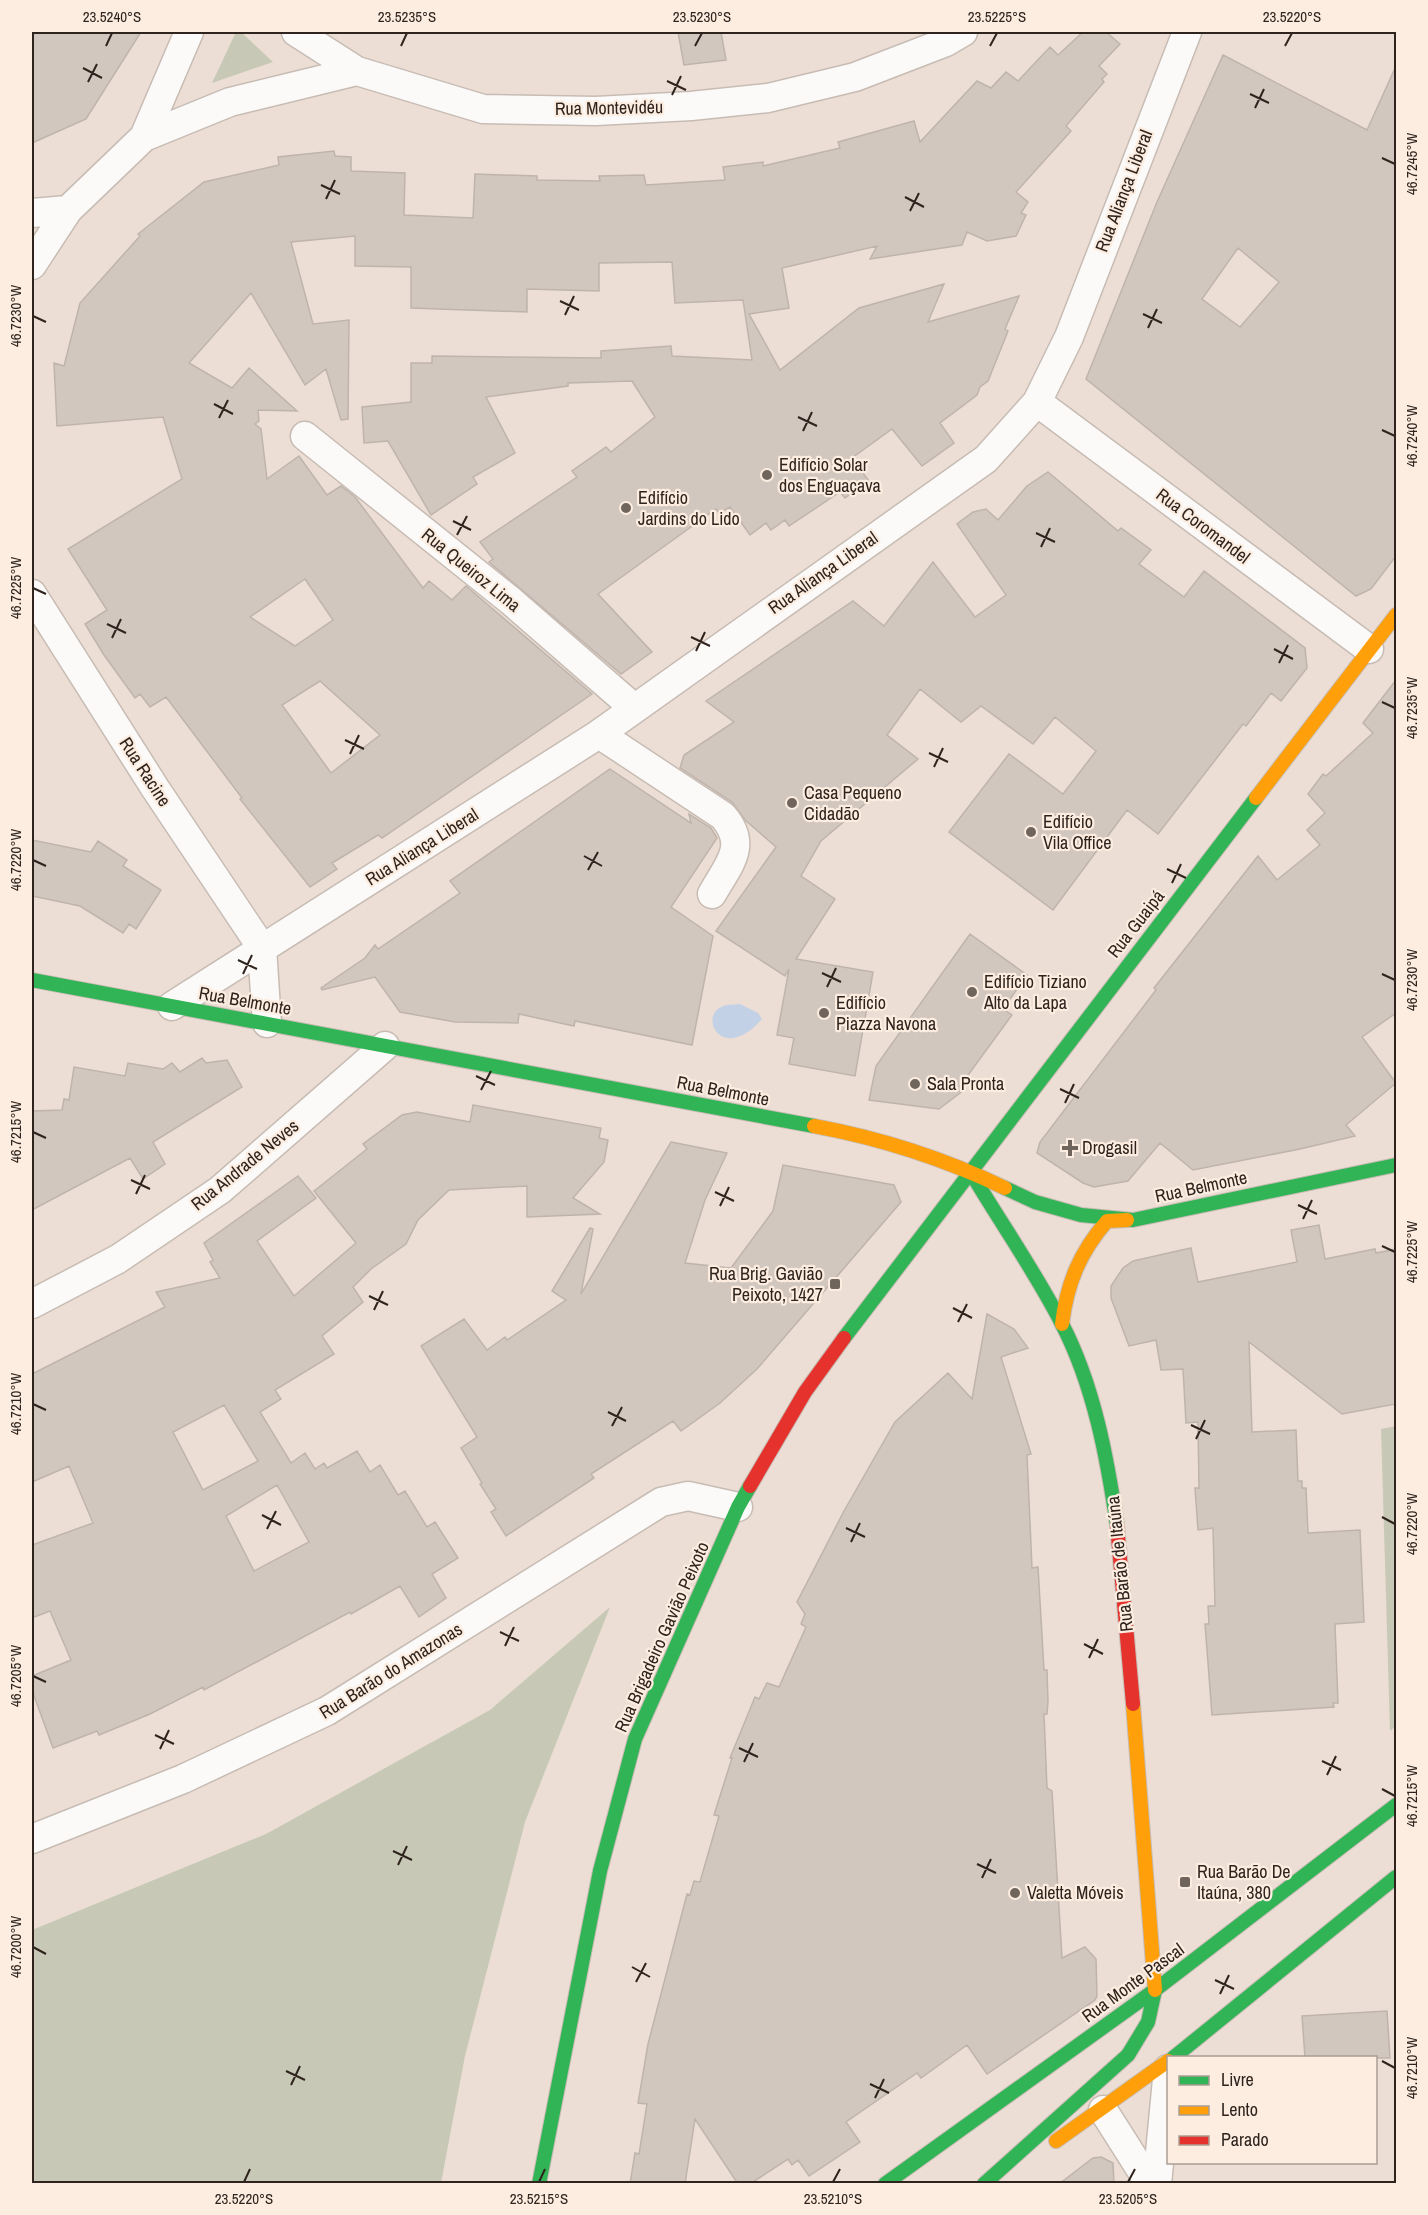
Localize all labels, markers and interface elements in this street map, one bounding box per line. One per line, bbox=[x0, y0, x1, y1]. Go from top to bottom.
text: 23.5240°S bbox=[83, 6, 141, 27]
text: 23.5235°S bbox=[378, 6, 436, 27]
text: 23.5230°S bbox=[673, 6, 731, 27]
text: 23.5225°S bbox=[968, 6, 1026, 27]
text: 23.5220°S bbox=[1263, 6, 1321, 27]
street label: Rua Montevidéu bbox=[555, 94, 663, 121]
street label: Rua Aliança Liberal bbox=[1089, 126, 1158, 255]
text: 46.7245°W bbox=[1401, 133, 1422, 195]
text: 46.7230°W bbox=[5, 285, 26, 347]
text: 46.7240°W bbox=[1401, 405, 1422, 467]
place label: Edifício Solar dos Enguaçava bbox=[779, 452, 881, 498]
marker: Edifício Solar dos Enguaçava bbox=[760, 468, 774, 482]
street label: Rua Coromandel bbox=[1151, 482, 1255, 569]
place label: Edifício Jardins do Lido bbox=[638, 485, 740, 531]
marker: Edifício Jardins do Lido bbox=[619, 501, 633, 515]
street label: Rua Queiroz Lima bbox=[417, 522, 526, 617]
street label: Rua Aliança Liberal bbox=[763, 525, 883, 620]
text: 46.7225°W bbox=[5, 557, 26, 619]
text: 46.7235°W bbox=[1401, 677, 1422, 739]
street label: Rua Racine bbox=[114, 732, 177, 811]
place label: Casa Pequeno Cidadão bbox=[804, 780, 902, 826]
marker: Casa Pequeno Cidadão bbox=[785, 796, 799, 810]
street label: Rua Aliança Liberal bbox=[360, 802, 483, 891]
place label: Edifício Vila Office bbox=[1043, 809, 1111, 855]
marker: Edifício Vila Office bbox=[1024, 825, 1038, 839]
text: 46.7220°W bbox=[5, 829, 26, 891]
street label: Rua Guaipá bbox=[1101, 885, 1170, 963]
text: 46.7230°W bbox=[1401, 949, 1422, 1011]
place label: Edifício Tiziano Alto da Lapa bbox=[983, 969, 1087, 1015]
street label: Rua Belmonte bbox=[197, 980, 293, 1021]
marker: Edifício Tiziano Alto da Lapa bbox=[965, 985, 979, 999]
place label: Edifício Piazza Navona bbox=[836, 990, 936, 1036]
marker: Edifício Piazza Navona bbox=[817, 1006, 831, 1020]
street label: Rua Belmonte bbox=[675, 1069, 771, 1112]
place label: Sala Pronta bbox=[927, 1071, 1004, 1096]
marker: Sala Pronta bbox=[908, 1077, 922, 1091]
text: 46.7215°W bbox=[5, 1101, 26, 1163]
street label: Rua Andrade Neves bbox=[185, 1113, 304, 1216]
place label: Drogasil bbox=[1082, 1135, 1137, 1160]
marker: Drogasil bbox=[1063, 1141, 1077, 1155]
street label: Rua Belmonte bbox=[1153, 1165, 1249, 1208]
text: 46.7225°W bbox=[1401, 1221, 1422, 1283]
place label: Rua Brig. Gavião Peixoto, 1427 bbox=[709, 1261, 823, 1307]
marker: Rua Brig. Gavião Peixoto, 1427 bbox=[828, 1277, 842, 1291]
text: 46.7210°W bbox=[5, 1373, 26, 1435]
text: 46.7220°W bbox=[1401, 1493, 1422, 1555]
street label: Rua Barão de Itaúna bbox=[1100, 1495, 1139, 1633]
street label: Rua Brigadeiro Gavião Peixoto bbox=[608, 1538, 715, 1736]
street label: Rua Barão do Amazonas bbox=[315, 1616, 467, 1725]
text: 46.7205°W bbox=[5, 1645, 26, 1707]
text: 46.7215°W bbox=[1401, 1765, 1422, 1827]
place label: Rua Barão De Itaúna, 380 bbox=[1197, 1859, 1291, 1905]
marker: Rua Barão De Itaúna, 380 bbox=[1178, 1875, 1192, 1889]
place label: Valetta Móveis bbox=[1027, 1880, 1124, 1905]
marker: Valetta Móveis bbox=[1008, 1886, 1022, 1900]
text: 46.7200°W bbox=[5, 1916, 26, 1978]
street label: Rua Monte Pascal bbox=[1077, 1937, 1189, 2028]
text: 46.7210°W bbox=[1401, 2037, 1422, 2099]
legend bbox=[1167, 2056, 1377, 2164]
text: Livre bbox=[1221, 2067, 1254, 2092]
text: Lento bbox=[1221, 2097, 1258, 2122]
text: Parado bbox=[1221, 2127, 1269, 2152]
text: 23.5220°S bbox=[215, 2188, 273, 2209]
text: 23.5215°S bbox=[510, 2188, 568, 2209]
text: 23.5210°S bbox=[804, 2188, 862, 2209]
text: 23.5205°S bbox=[1099, 2188, 1157, 2209]

